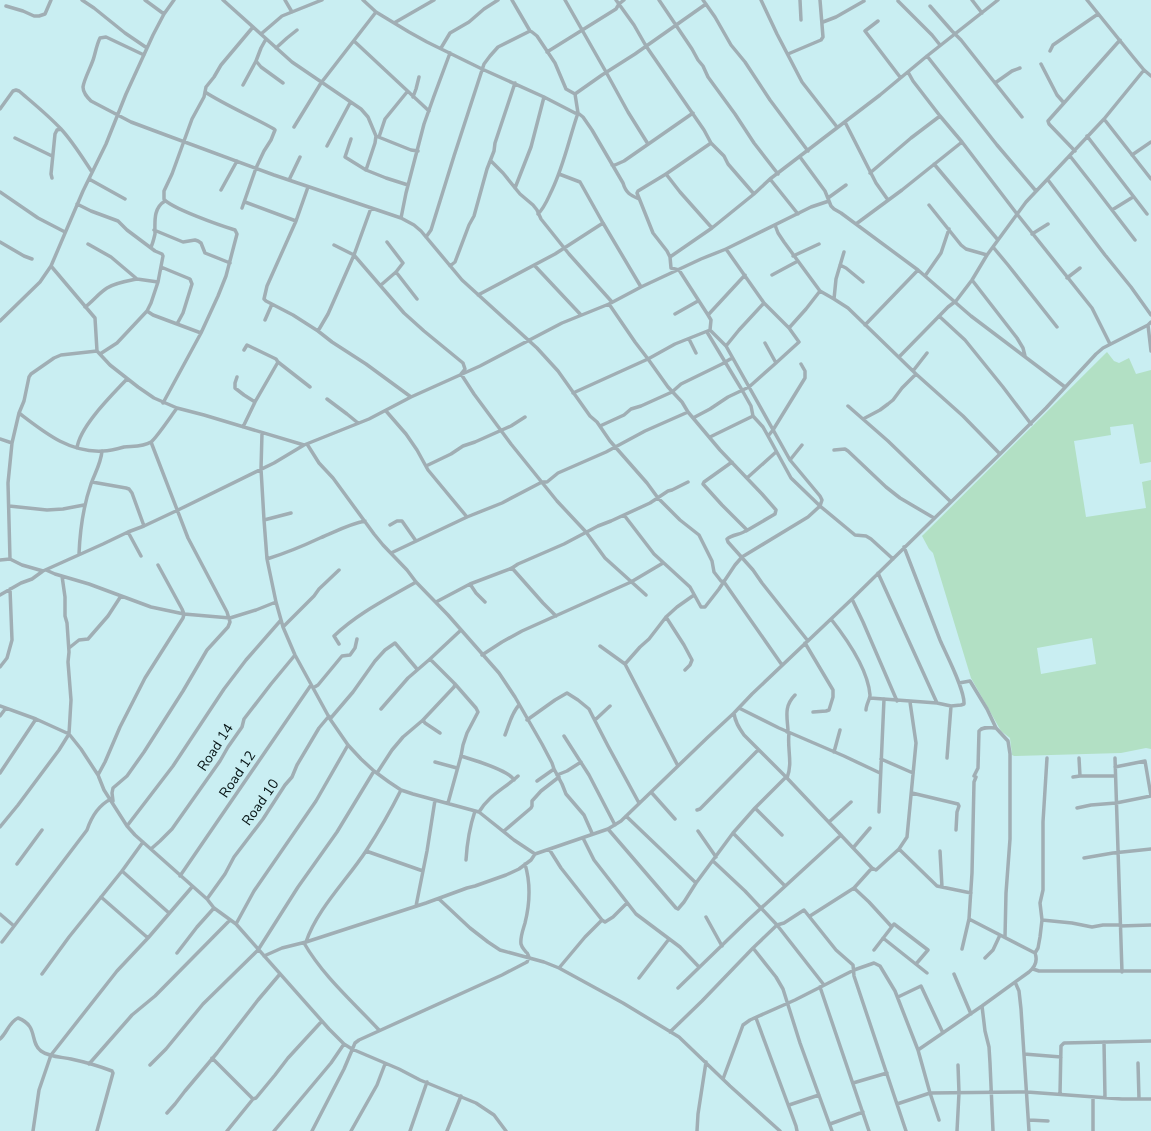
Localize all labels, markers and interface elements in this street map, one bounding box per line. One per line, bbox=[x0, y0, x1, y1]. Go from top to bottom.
street label: Road 14 bbox=[193, 720, 238, 775]
street label: Road 12 bbox=[215, 747, 260, 802]
street label: Road 10 bbox=[237, 775, 283, 829]

